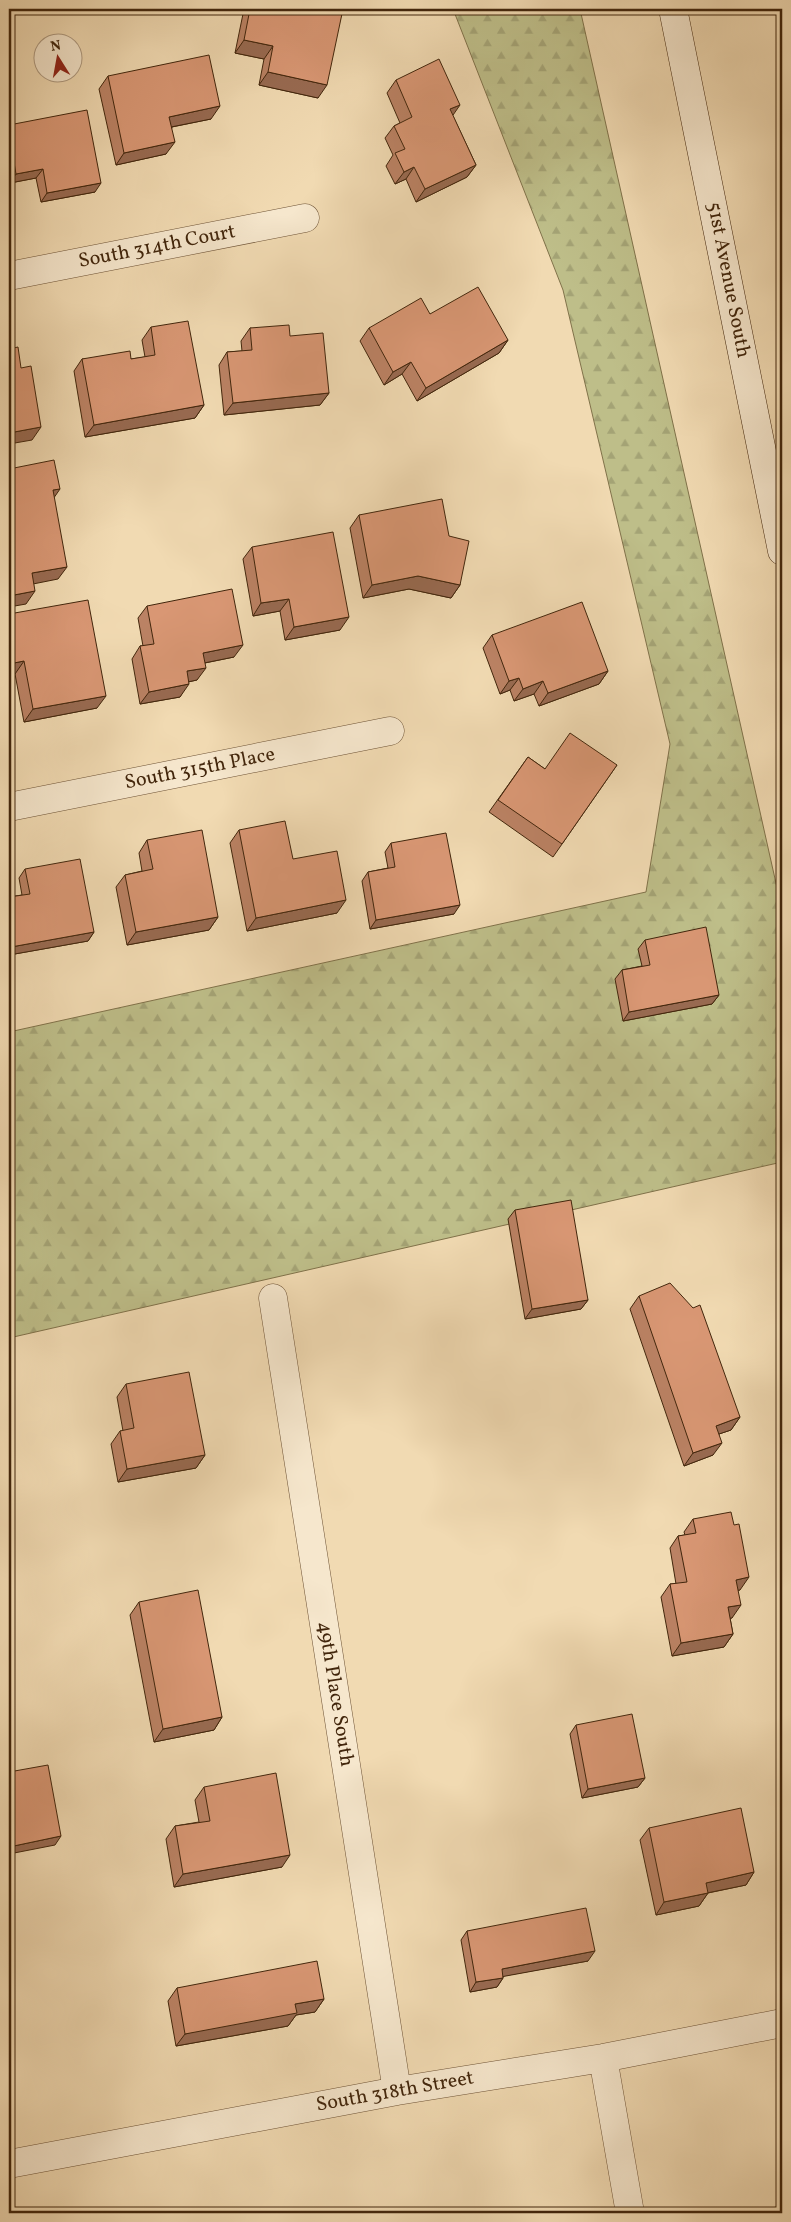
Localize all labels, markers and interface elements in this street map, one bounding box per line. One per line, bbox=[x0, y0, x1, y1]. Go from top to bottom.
north arrow bbox=[32, 32, 82, 82]
text: N bbox=[49, 36, 63, 57]
street label: 51st Avenue South bbox=[699, 200, 757, 360]
street label: South 314th Court bbox=[76, 218, 238, 276]
street label: South 315th Place bbox=[122, 741, 278, 797]
street label: 49th Place South bbox=[310, 1619, 360, 1769]
street label: South 318th Street bbox=[314, 2064, 476, 2120]

